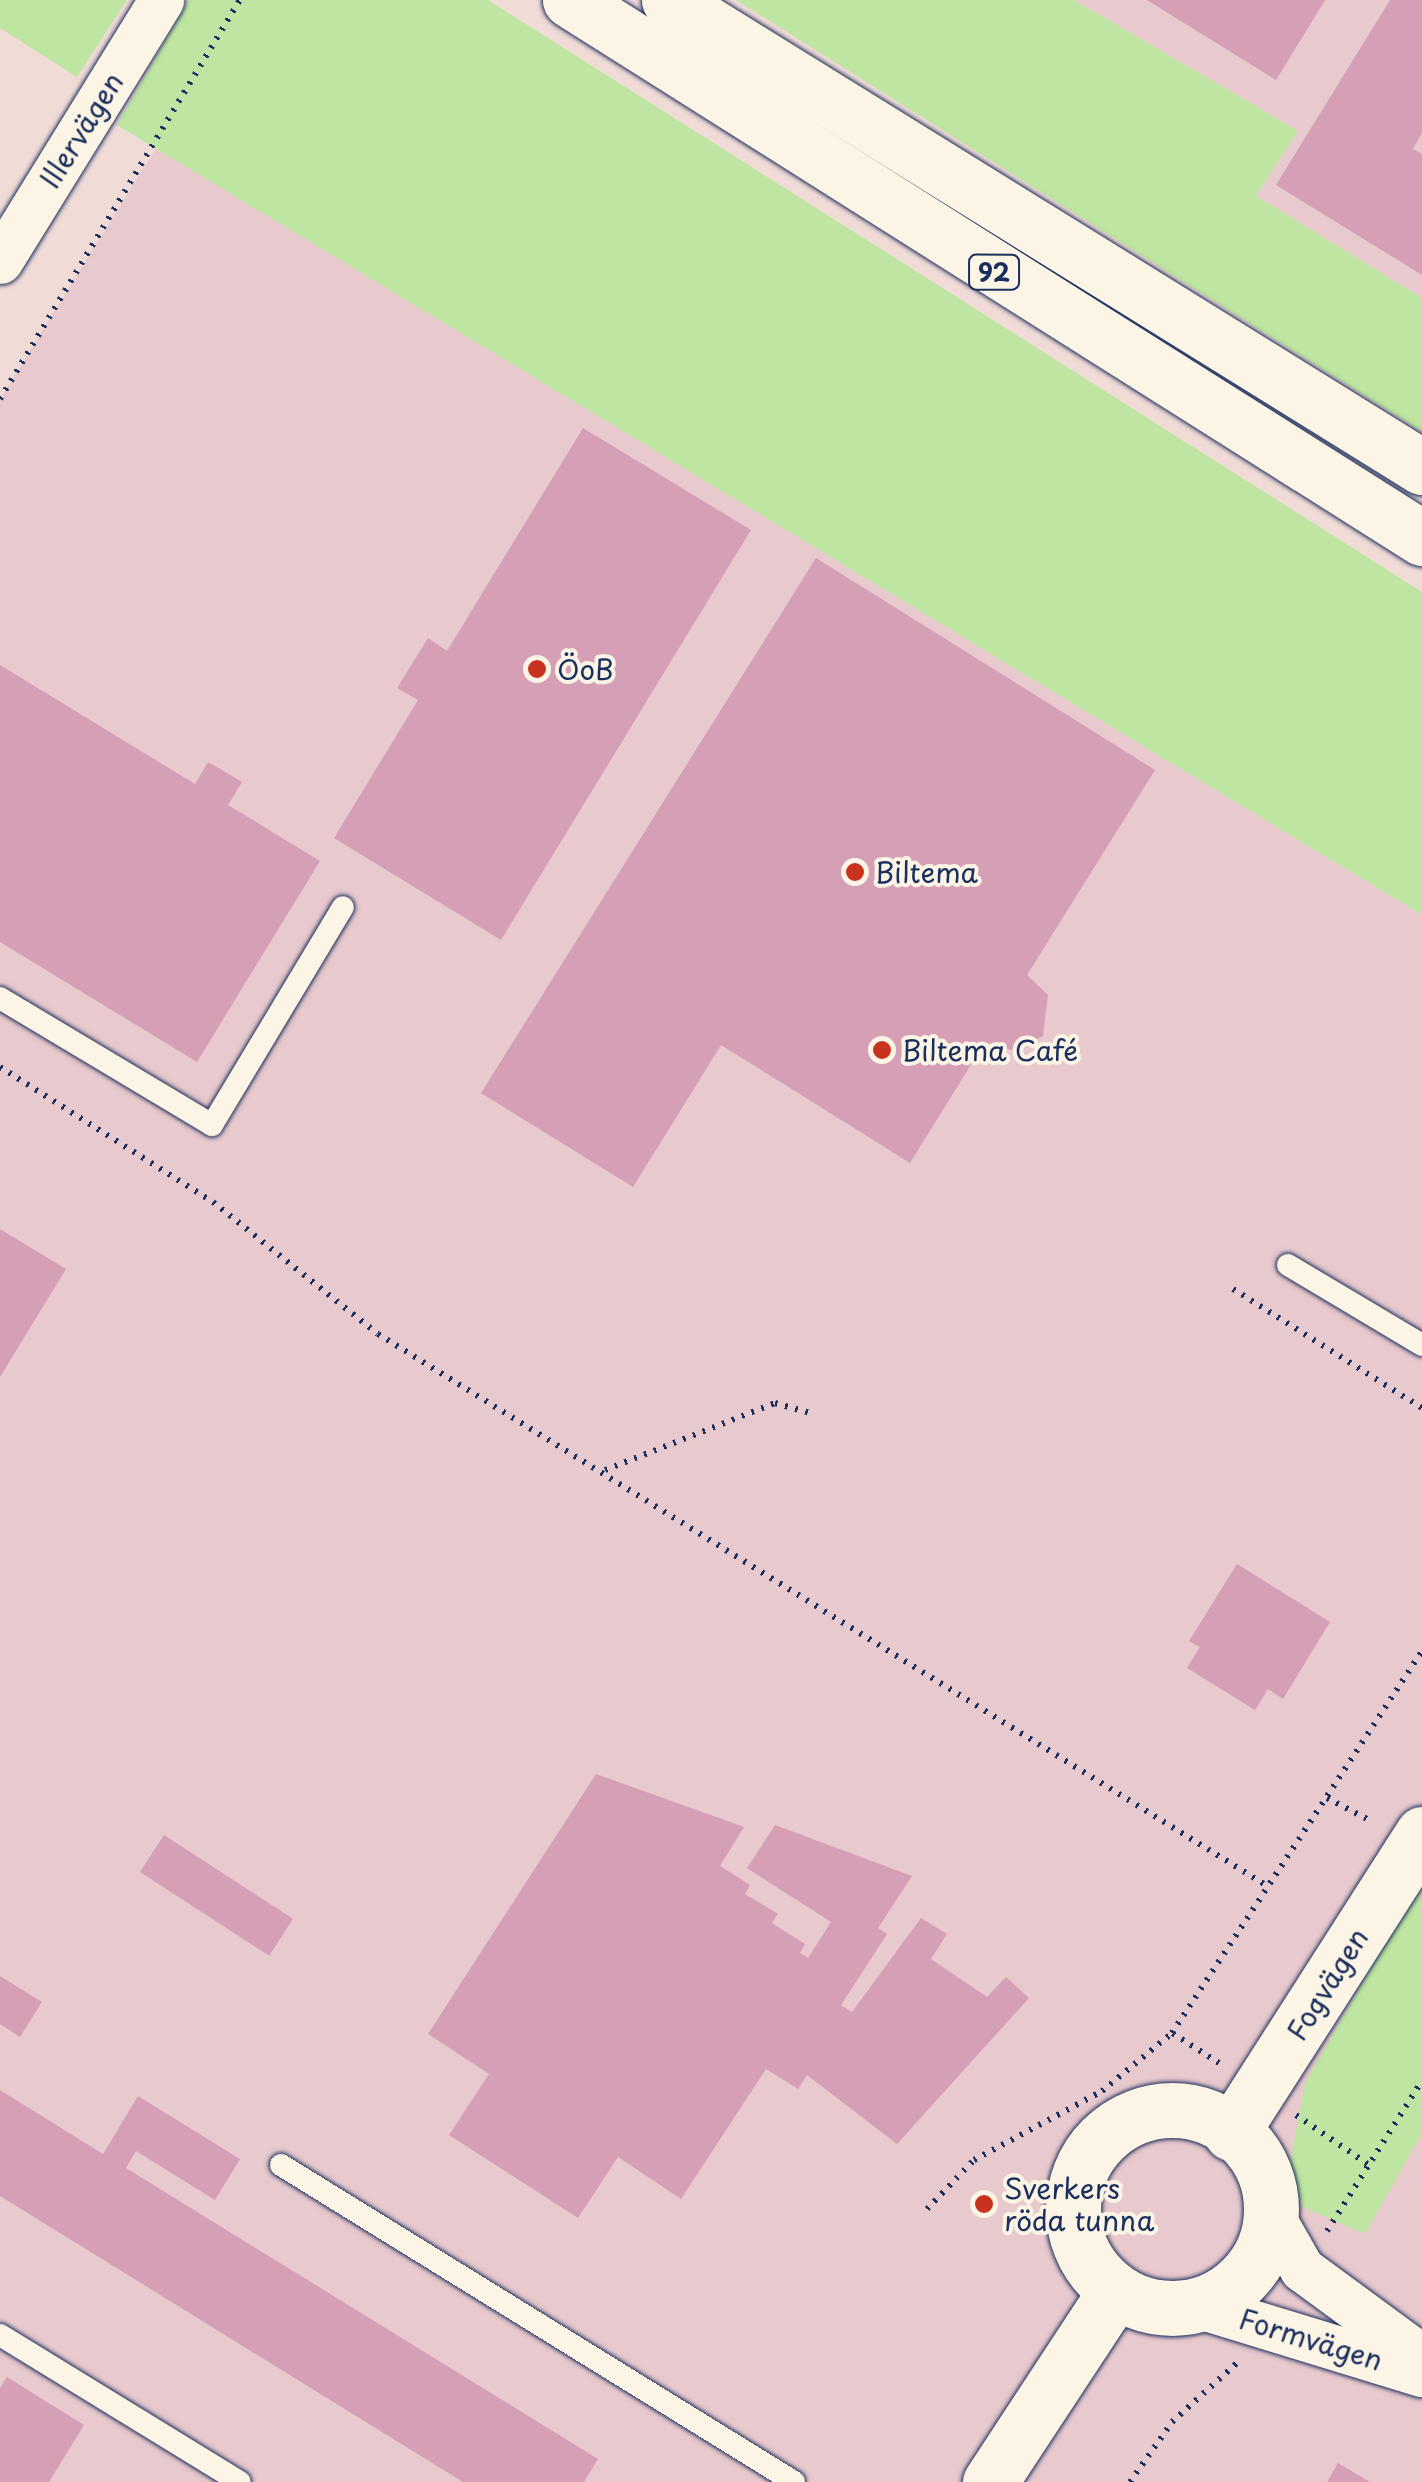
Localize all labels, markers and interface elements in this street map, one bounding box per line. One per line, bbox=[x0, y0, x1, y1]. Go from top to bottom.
street label: Illervägen bbox=[32, 66, 130, 194]
road number: 92 bbox=[966, 252, 1022, 292]
place label: ÖoB bbox=[557, 652, 614, 686]
marker: ÖoB bbox=[526, 658, 548, 680]
place label: Biltema bbox=[875, 855, 978, 889]
marker: Biltema bbox=[844, 861, 866, 883]
place label: Biltema Café bbox=[902, 1033, 1078, 1067]
marker: Biltema Café bbox=[871, 1039, 893, 1061]
street label: Fogvägen bbox=[1279, 1922, 1375, 2046]
place label: Sverkers röda tunna bbox=[1004, 2171, 1153, 2237]
marker: Sverkers röda tunna bbox=[973, 2193, 995, 2215]
street label: Formvägen bbox=[1235, 2301, 1387, 2377]

